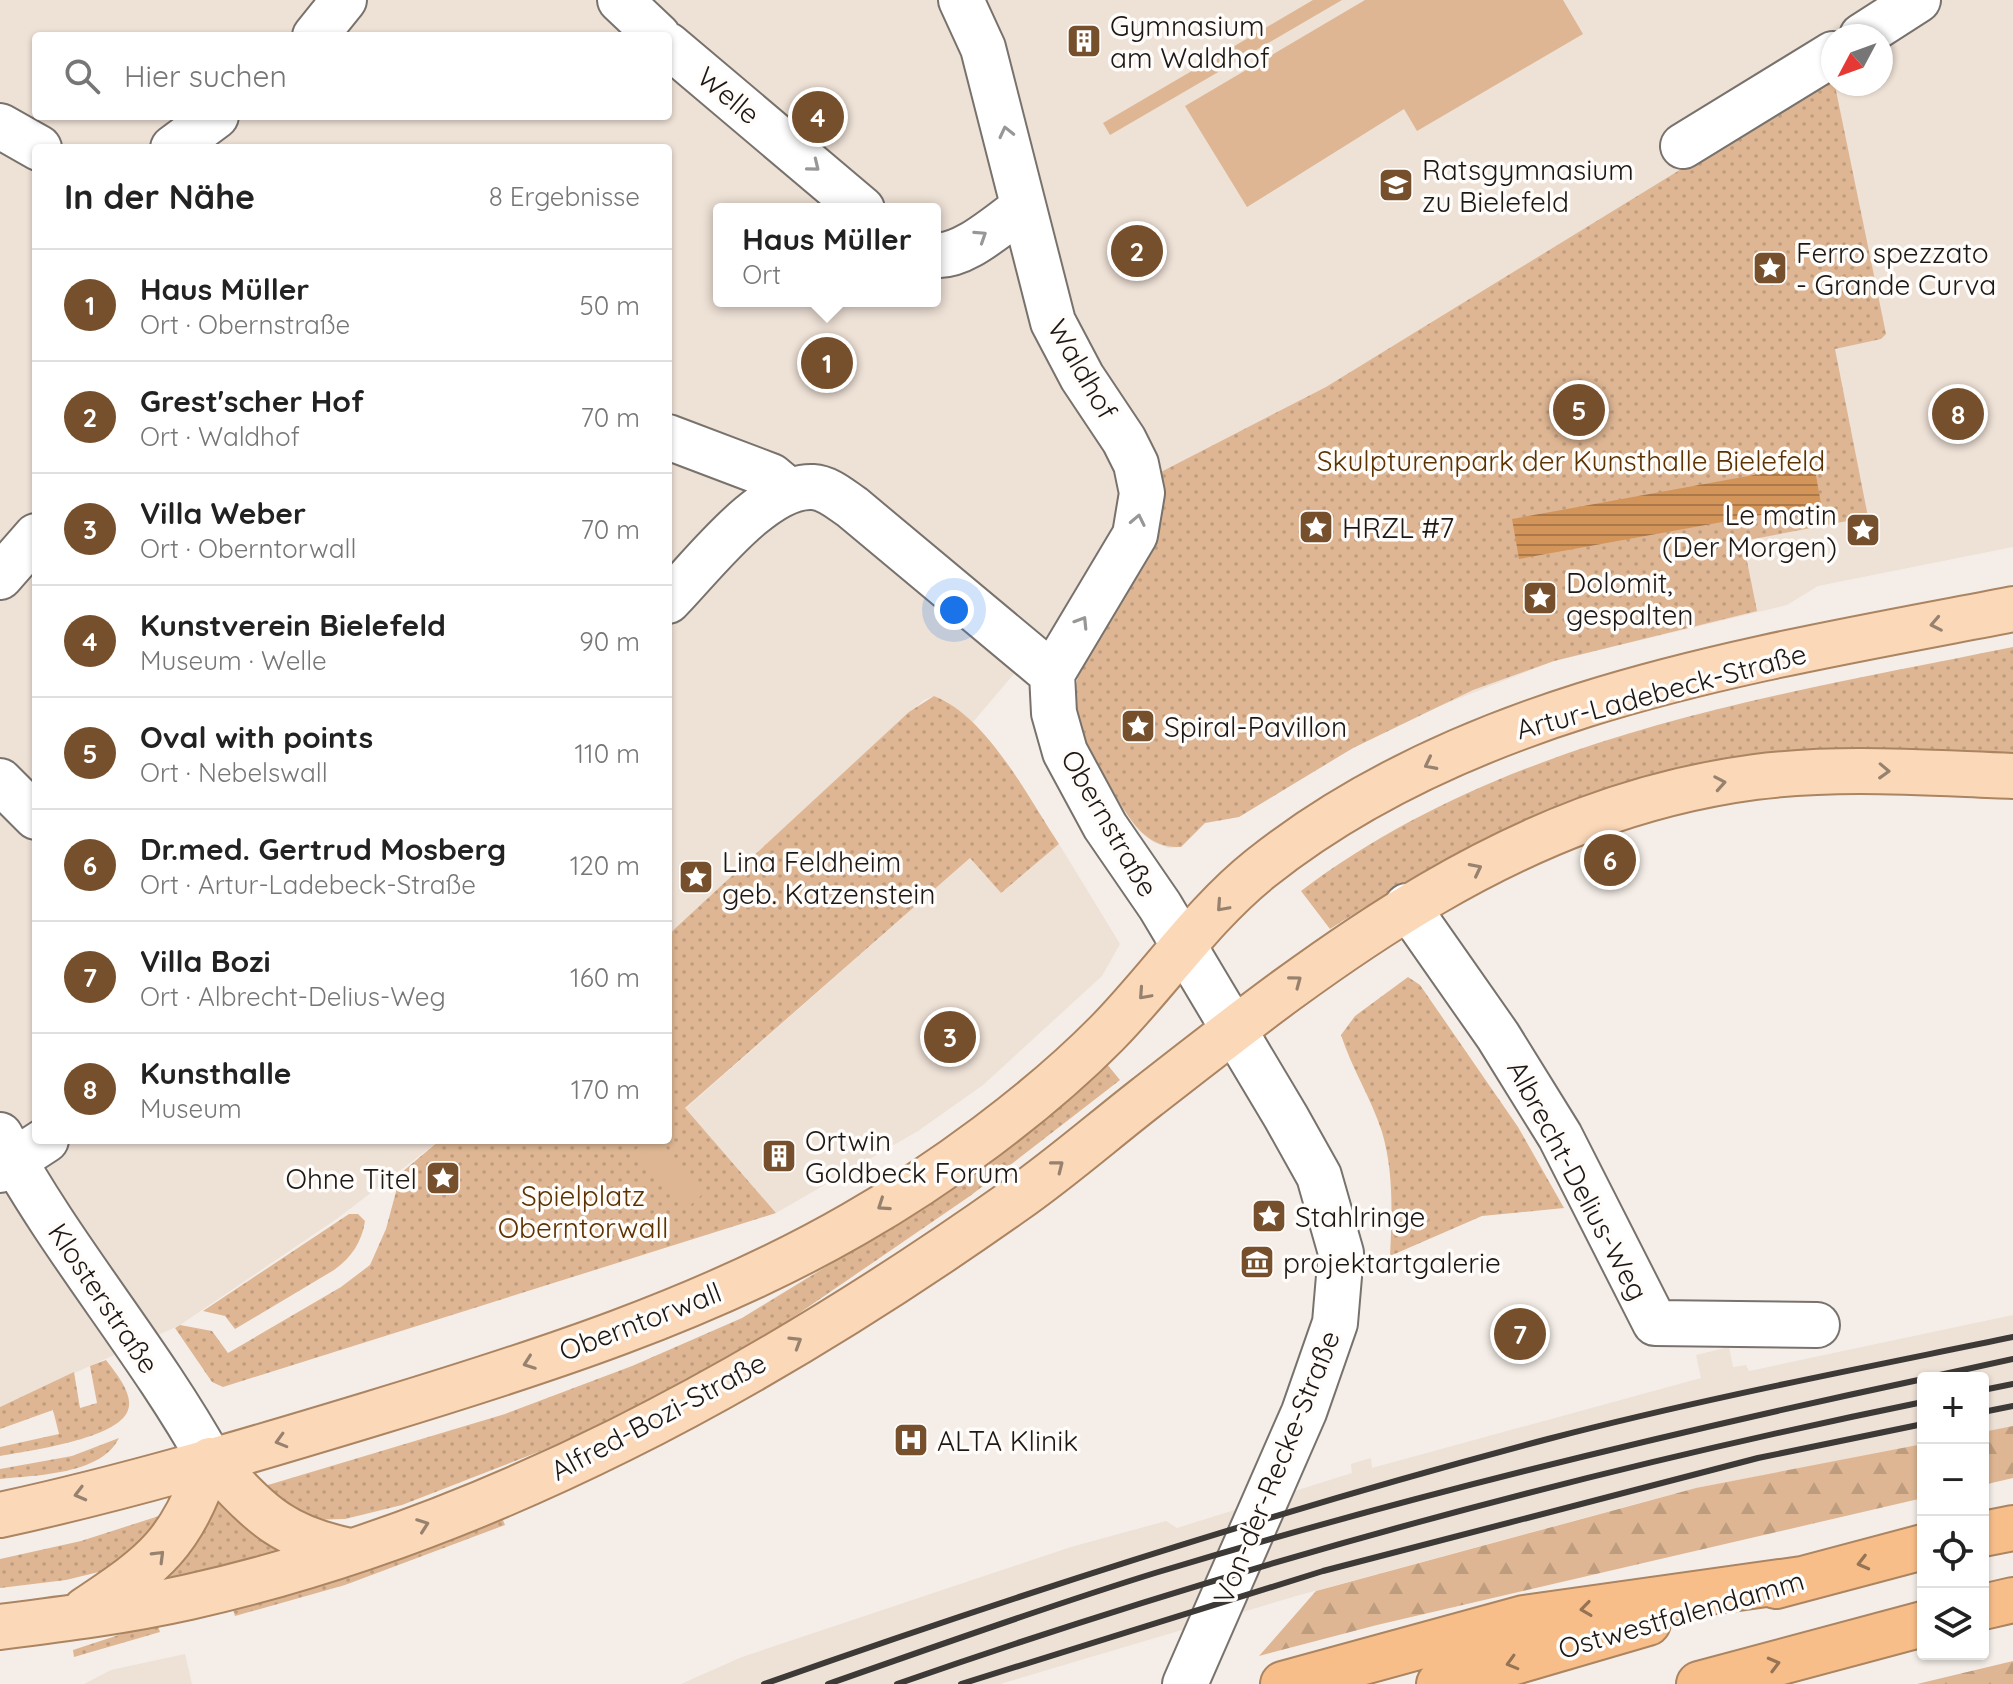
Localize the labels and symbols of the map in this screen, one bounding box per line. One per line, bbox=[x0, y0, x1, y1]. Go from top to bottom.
place label: Gymnasium am Waldhof bbox=[1110, 8, 1270, 75]
building icon: Gymnasium am Waldhof bbox=[1065, 22, 1103, 60]
north arrow bbox=[1821, 24, 1893, 96]
street label: Welle bbox=[691, 59, 767, 131]
pin: 4 bbox=[792, 87, 844, 147]
one-way arrow bbox=[998, 125, 1015, 139]
place label: Ratsgymnasium zu Bielefeld bbox=[1422, 152, 1634, 219]
one-way arrow bbox=[805, 156, 820, 171]
school or university icon: Ratsgymnasium zu Bielefeld bbox=[1377, 166, 1415, 204]
pin: 2 bbox=[1111, 221, 1163, 281]
one-way arrow bbox=[972, 231, 987, 246]
place label: Ferro spezzato - Grande Curva bbox=[1796, 235, 1996, 302]
place icon: Ferro spezzato - Grande Curva bbox=[1751, 249, 1789, 287]
street label: Waldhof bbox=[1040, 313, 1126, 425]
pin: 1 bbox=[801, 333, 853, 393]
pin: 5 bbox=[1553, 380, 1605, 440]
pin: 8 bbox=[1932, 384, 1984, 444]
park label: Skulpturenpark der Kunsthalle Bielefeld bbox=[1317, 443, 1825, 478]
place label: Le matin (Der Morgen) bbox=[1662, 497, 1837, 564]
place icon: HRZL #7 bbox=[1297, 508, 1335, 546]
place label: HRZL #7 bbox=[1342, 510, 1454, 545]
place icon: Le matin (Der Morgen) bbox=[1844, 511, 1882, 549]
one-way arrow bbox=[1129, 513, 1146, 527]
place label: Dolomit, gespalten bbox=[1566, 565, 1694, 632]
place icon: Dolomit, gespalten bbox=[1521, 579, 1559, 617]
your location bbox=[934, 590, 974, 630]
one-way arrow bbox=[1930, 615, 1944, 632]
one-way arrow bbox=[1072, 616, 1087, 631]
street label: Artur-Ladebeck-Straße bbox=[1512, 635, 1810, 747]
place icon: Spiral-Pavillon bbox=[1119, 707, 1157, 745]
place label: Spiral-Pavillon bbox=[1164, 709, 1347, 744]
street label: Obernstraße bbox=[1054, 743, 1166, 903]
one-way arrow bbox=[1423, 754, 1438, 769]
one-way arrow bbox=[1878, 763, 1891, 780]
one-way arrow bbox=[1714, 776, 1727, 793]
pin: 6 bbox=[1584, 830, 1636, 890]
place label: Lina Feldheim geb. Katzenstein bbox=[722, 844, 935, 911]
place icon: Lina Feldheim geb. Katzenstein bbox=[677, 858, 715, 896]
one-way arrow bbox=[1467, 864, 1482, 879]
one-way arrow bbox=[1217, 897, 1231, 912]
one-way arrow bbox=[1288, 976, 1302, 991]
one-way arrow bbox=[1139, 985, 1153, 1000]
pin: 3 bbox=[924, 1007, 976, 1067]
street label: Albrecht-Delius-Weg bbox=[1500, 1054, 1656, 1306]
place label: Ortwin Goldbeck Forum bbox=[805, 1123, 1019, 1190]
building icon: Ortwin Goldbeck Forum bbox=[760, 1137, 798, 1175]
place icon: Ohne Titel bbox=[424, 1159, 462, 1197]
place label: Ohne Titel bbox=[285, 1161, 417, 1196]
one-way arrow bbox=[1049, 1162, 1064, 1176]
park label: Spielplatz Oberntorwall bbox=[498, 1178, 668, 1245]
one-way arrow bbox=[878, 1195, 892, 1210]
place icon: Stahlringe bbox=[1250, 1197, 1288, 1235]
place label: Stahlringe bbox=[1295, 1199, 1425, 1234]
street label: Klosterstraße bbox=[41, 1216, 167, 1380]
museum icon: projektartgalerie bbox=[1238, 1243, 1276, 1281]
place label: projektartgalerie bbox=[1283, 1245, 1501, 1280]
street label: Oberntorwall bbox=[554, 1274, 726, 1368]
pin: 7 bbox=[1494, 1304, 1546, 1364]
street label: Von-der-Recke-Straße bbox=[1205, 1325, 1347, 1609]
one-way arrow bbox=[787, 1336, 802, 1351]
street label: Alfred-Bozi-Straße bbox=[544, 1344, 772, 1488]
one-way arrow bbox=[523, 1353, 537, 1369]
hospital icon: ALTA Klinik bbox=[892, 1421, 930, 1459]
place label: ALTA Klinik bbox=[937, 1423, 1078, 1458]
one-way arrow bbox=[275, 1432, 289, 1448]
one-way arrow bbox=[73, 1485, 87, 1502]
one-way arrow bbox=[415, 1518, 429, 1535]
one-way arrow bbox=[150, 1551, 164, 1565]
one-way arrow bbox=[1856, 1553, 1870, 1570]
street label: Ostwestfalendamm bbox=[1554, 1562, 1808, 1666]
one-way arrow bbox=[1580, 1600, 1593, 1617]
one-way arrow bbox=[1506, 1654, 1520, 1670]
one-way arrow bbox=[1767, 1656, 1781, 1673]

